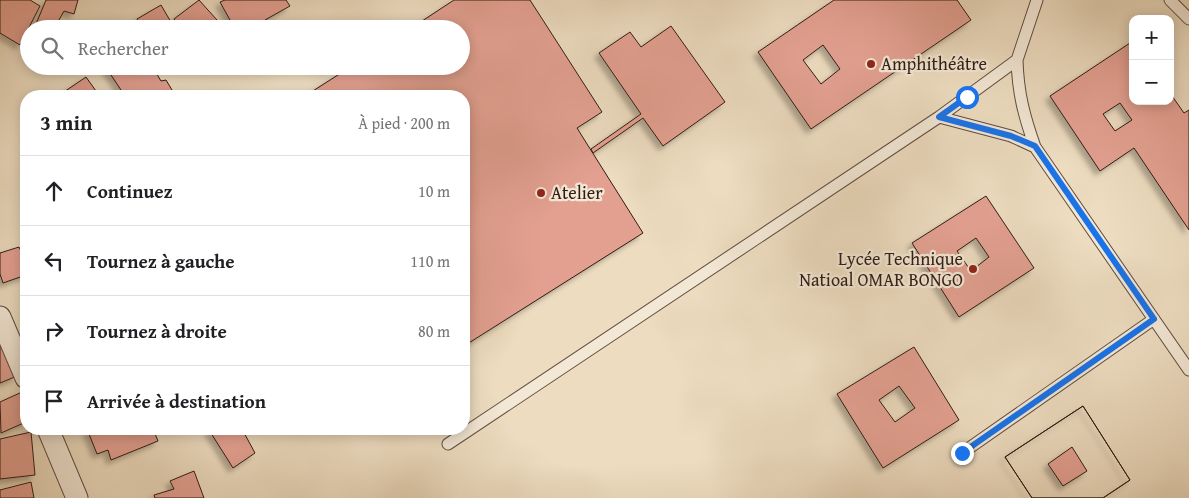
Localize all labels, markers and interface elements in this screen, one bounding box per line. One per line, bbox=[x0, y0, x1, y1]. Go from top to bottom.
map controls bbox=[1129, 15, 1174, 105]
button: + bbox=[1129, 15, 1174, 60]
search box bbox=[20, 20, 470, 75]
icon: search bbox=[38, 34, 66, 62]
text: Rechercher bbox=[78, 34, 169, 62]
place label: Amphithéâtre bbox=[881, 50, 987, 77]
marker: Amphithéâtre bbox=[865, 58, 877, 70]
button: − bbox=[1129, 60, 1174, 105]
route start bbox=[956, 86, 979, 109]
text: 3 min bbox=[40, 107, 92, 138]
text: À pied · 200 m bbox=[358, 111, 450, 135]
icon: ahead bbox=[40, 177, 68, 205]
text: Continuez bbox=[87, 177, 173, 205]
text: 10 m bbox=[418, 179, 450, 203]
place label: Atelier bbox=[551, 179, 603, 206]
marker: Atelier bbox=[535, 187, 547, 199]
place label: Lycée Technique Natioal OMAR BONGO bbox=[799, 245, 963, 293]
icon: left bbox=[40, 247, 68, 275]
text: Tournez à gauche bbox=[87, 247, 235, 275]
text: 110 m bbox=[410, 249, 450, 273]
marker: Lycée Technique Natioal OMAR BONGO bbox=[967, 263, 979, 275]
icon: right bbox=[40, 317, 68, 345]
text: Tournez à droite bbox=[87, 317, 227, 345]
text: 80 m bbox=[418, 319, 450, 343]
icon: arrive bbox=[40, 387, 68, 415]
text: Arrivée à destination bbox=[87, 387, 266, 415]
route end bbox=[951, 442, 974, 465]

